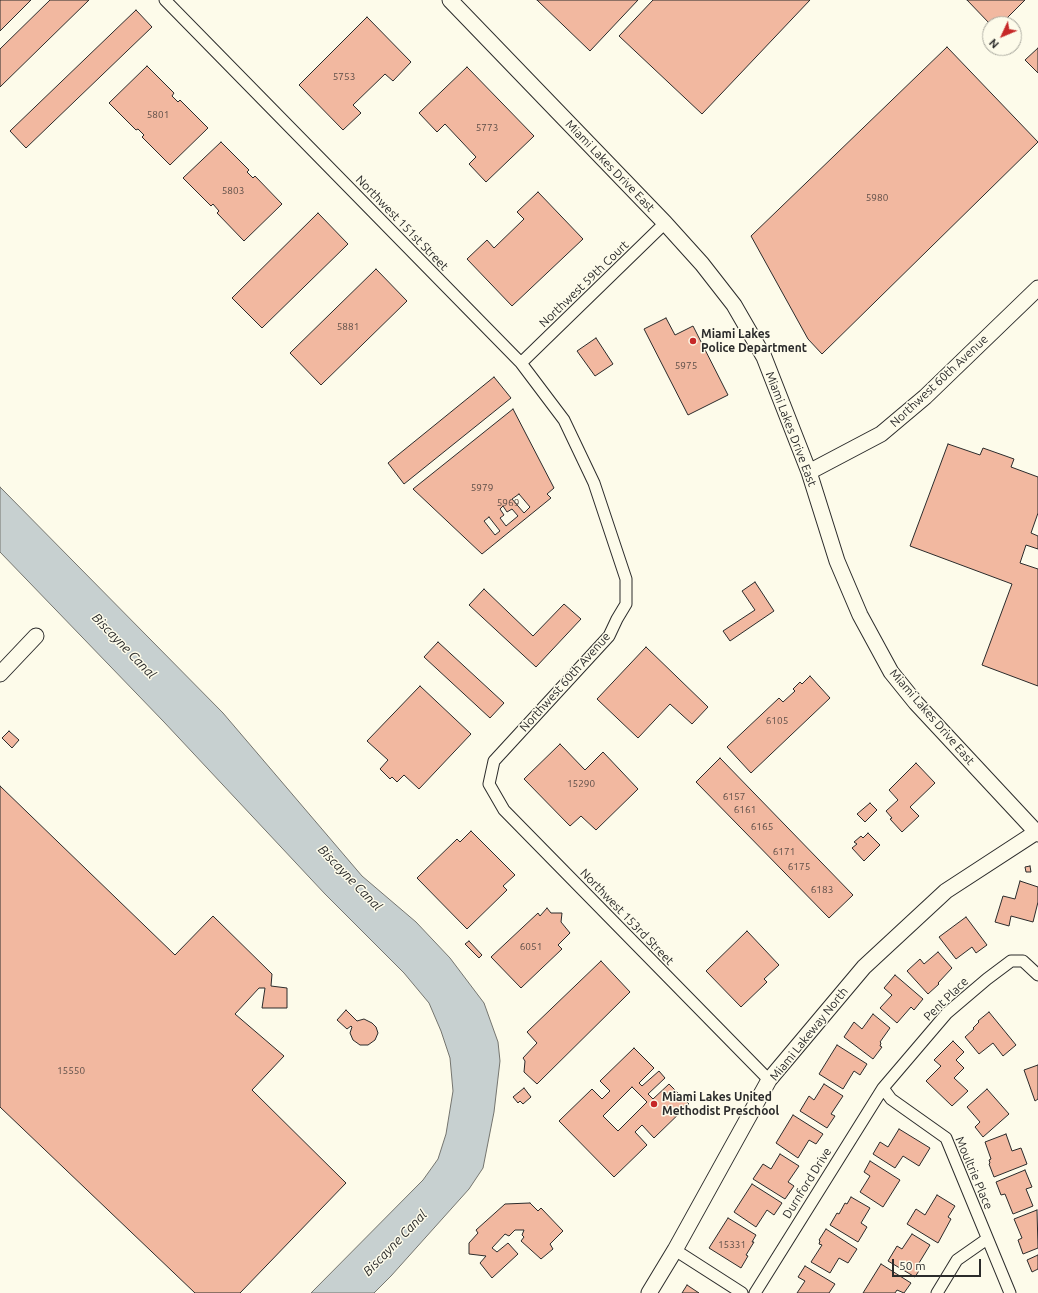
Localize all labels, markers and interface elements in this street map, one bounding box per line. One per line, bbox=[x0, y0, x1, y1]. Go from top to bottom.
north arrow bbox=[982, 16, 1022, 56]
text: N bbox=[987, 37, 1001, 51]
house number: 5753 bbox=[333, 71, 355, 83]
house number: 5801 bbox=[147, 109, 169, 121]
street label: Miami Lakes Drive East bbox=[562, 117, 658, 215]
house number: 5773 bbox=[476, 122, 498, 134]
street label: Northwest 151st Street bbox=[353, 172, 451, 274]
house number: 5803 bbox=[222, 185, 244, 197]
house number: 5980 bbox=[866, 192, 888, 204]
street label: Northwest 59th Court bbox=[536, 238, 632, 330]
house number: 5881 bbox=[337, 321, 359, 333]
place label: Miami Lakes Police Department bbox=[701, 327, 807, 355]
street label: Northwest 60th Avenue bbox=[887, 332, 991, 430]
marker: Miami Lakes Police Department bbox=[688, 336, 698, 346]
house number: 5975 bbox=[675, 360, 697, 372]
street label: Miami Lakes Drive East bbox=[762, 369, 820, 489]
house number: 5979 bbox=[471, 482, 493, 494]
house number: 5969 bbox=[497, 497, 519, 509]
water label: Biscayne Canal bbox=[89, 610, 159, 682]
street label: Northwest 60th Avenue bbox=[517, 629, 613, 735]
street label: Miami Lakes Drive East bbox=[886, 666, 978, 768]
house number: 6105 bbox=[766, 715, 788, 727]
house number: 15290 bbox=[567, 778, 595, 790]
house number: 6157 bbox=[723, 791, 745, 803]
house number: 6161 bbox=[734, 804, 756, 816]
house number: 6165 bbox=[751, 821, 773, 833]
water label: Biscayne Canal bbox=[315, 842, 385, 914]
house number: 6171 bbox=[773, 846, 795, 858]
house number: 6175 bbox=[788, 861, 810, 873]
street label: Northwest 153rd Street bbox=[577, 866, 677, 968]
house number: 6183 bbox=[811, 884, 833, 896]
house number: 6051 bbox=[520, 941, 542, 953]
street label: Pent Place bbox=[921, 974, 971, 1024]
street label: Miami Lakeway North bbox=[767, 984, 851, 1084]
house number: 15550 bbox=[57, 1065, 85, 1077]
place label: Miami Lakes United Methodist Preschool bbox=[662, 1090, 779, 1118]
marker: Miami Lakes United Methodist Preschool bbox=[649, 1099, 659, 1109]
street label: Moultrie Place bbox=[952, 1134, 996, 1212]
street label: Durnford Drive bbox=[779, 1145, 835, 1221]
water label: Biscayne Canal bbox=[360, 1207, 430, 1279]
house number: 15331 bbox=[718, 1239, 746, 1251]
scale bar bbox=[894, 1251, 983, 1277]
text: 50 m bbox=[899, 1259, 926, 1272]

